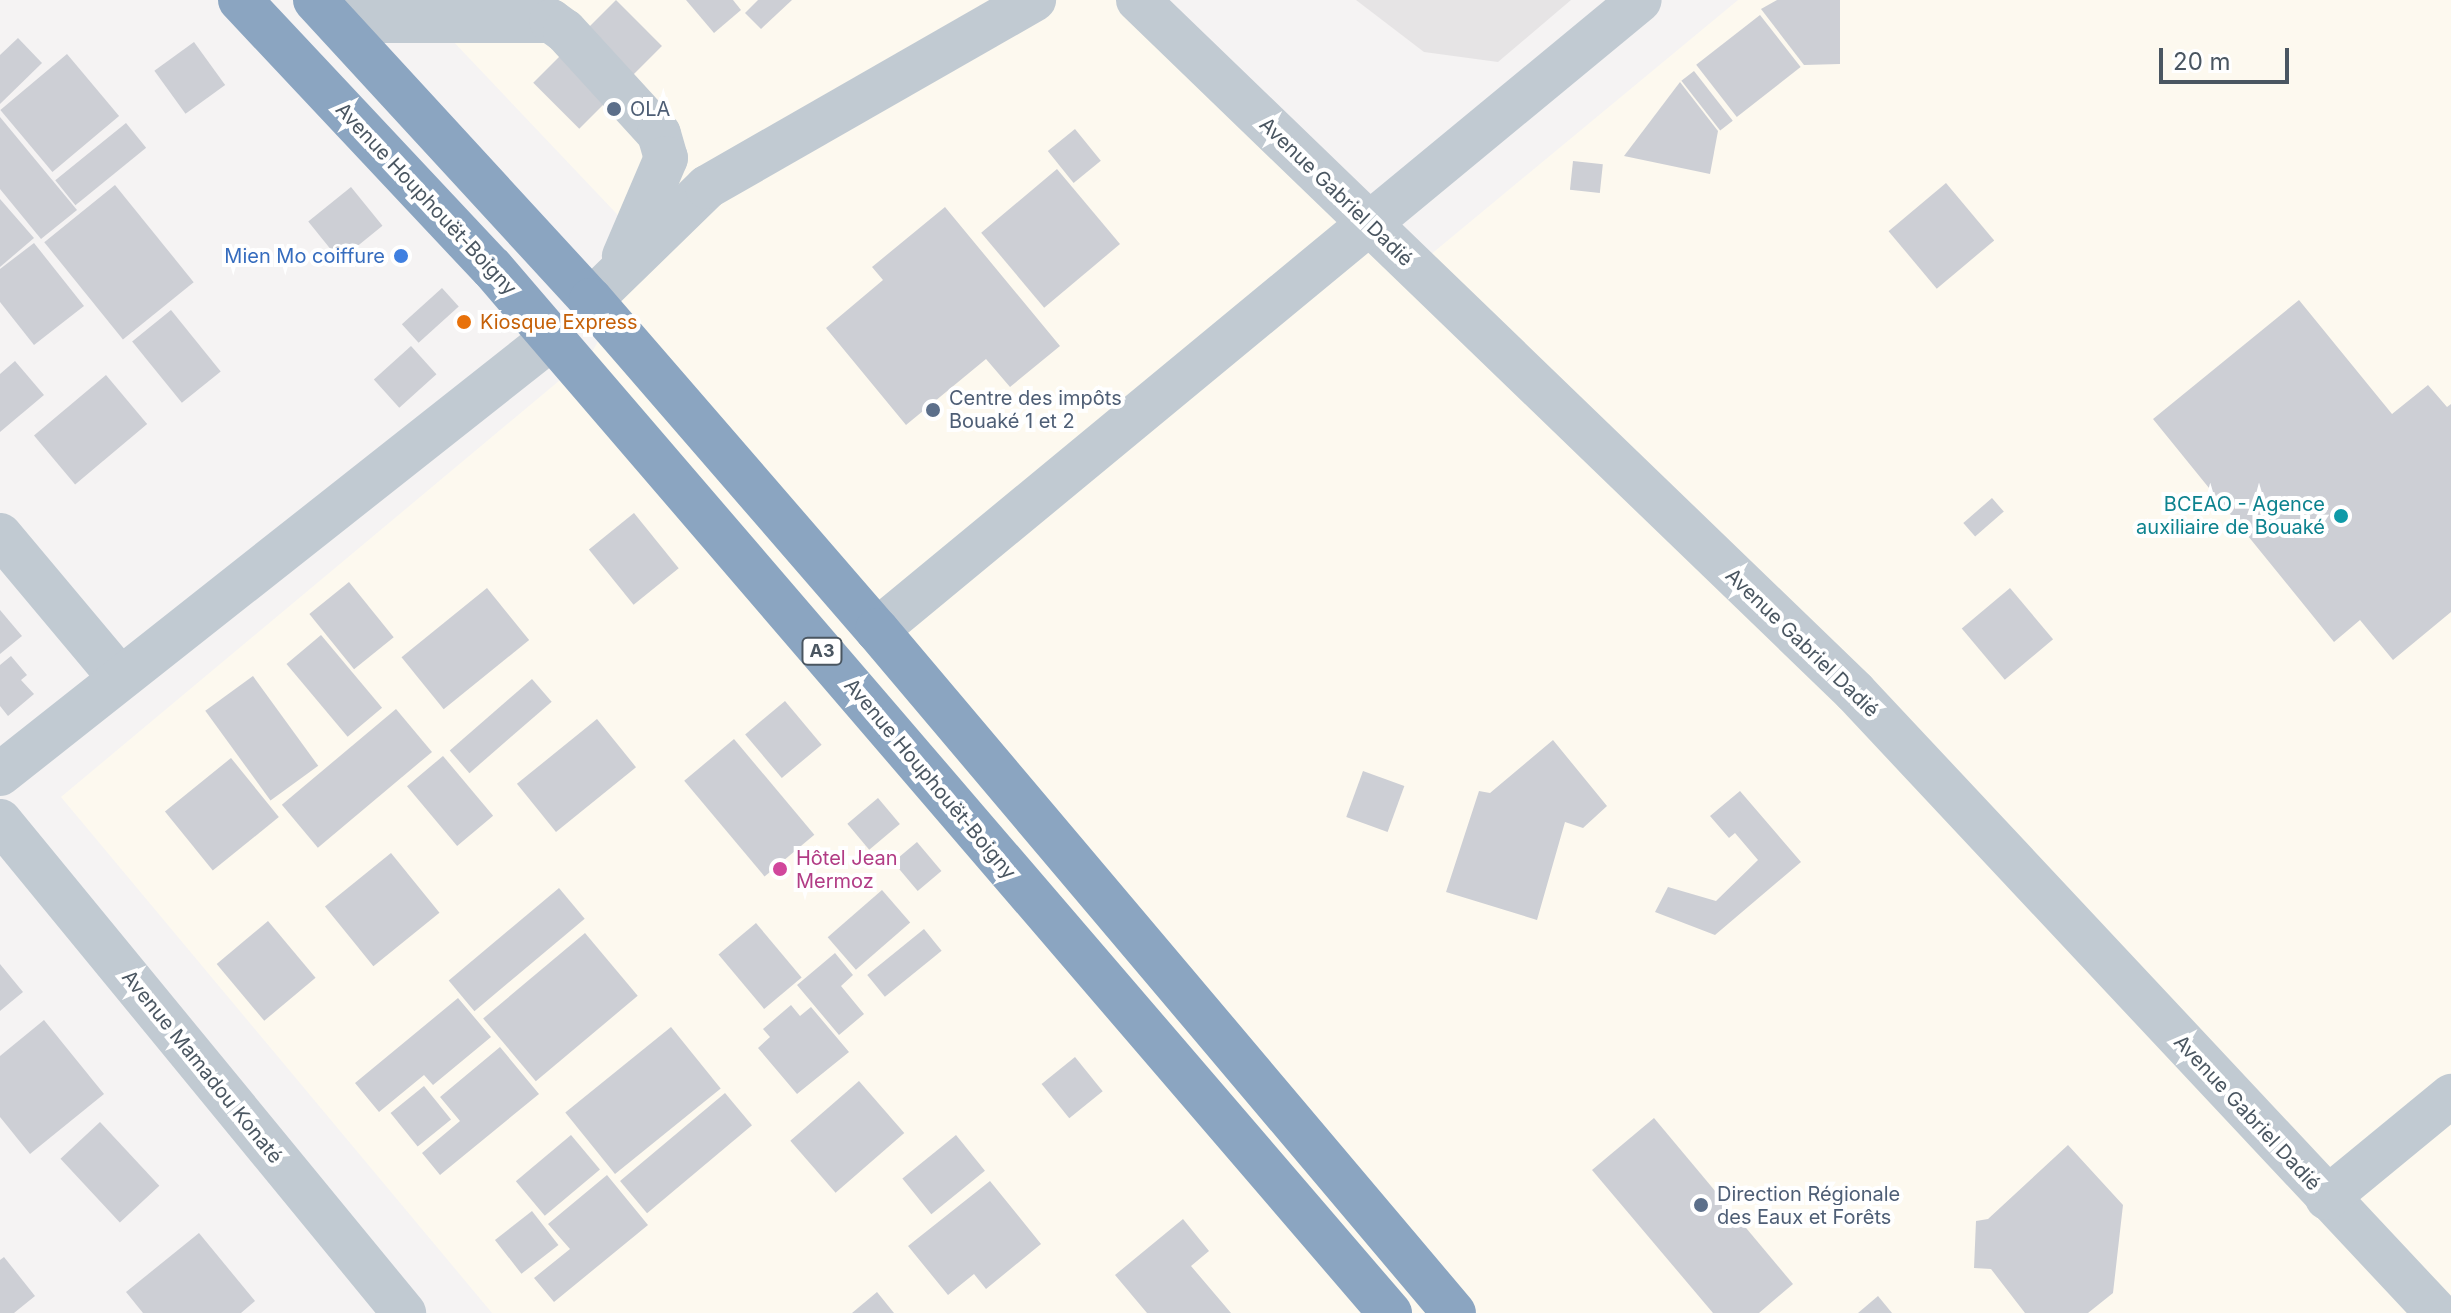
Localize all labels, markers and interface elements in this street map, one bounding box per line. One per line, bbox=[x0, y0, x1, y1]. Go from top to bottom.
scale bar bbox=[2163, 32, 2293, 82]
text: 20 m bbox=[2173, 47, 2231, 76]
place label: OLA bbox=[630, 97, 670, 121]
street label: Avenue Houphouët-Boigny bbox=[330, 98, 522, 300]
marker: OLA bbox=[605, 100, 623, 118]
street label: Avenue Gabriel Dadié bbox=[1254, 113, 1418, 271]
place label: Mien Mo coiffure bbox=[224, 244, 385, 268]
marker: Mien Mo coiffure bbox=[392, 247, 410, 265]
place label: Kiosque Express bbox=[480, 310, 638, 334]
marker: Kiosque Express bbox=[455, 313, 473, 331]
place label: Centre des impôts Bouaké 1 et 2 bbox=[949, 386, 1122, 433]
marker: Centre des impôts Bouaké 1 et 2 bbox=[924, 401, 942, 419]
place label: BCEAO - Agence auxiliaire de Bouaké bbox=[2136, 492, 2325, 539]
marker: BCEAO - Agence auxiliaire de Bouaké bbox=[2332, 507, 2350, 525]
street label: Avenue Gabriel Dadié bbox=[1720, 564, 1884, 722]
road number: A3 bbox=[800, 637, 844, 665]
street label: Avenue Houphouët-Boigny bbox=[839, 674, 1021, 884]
place label: Hôtel Jean Mermoz bbox=[796, 846, 898, 893]
marker: Hôtel Jean Mermoz bbox=[771, 860, 789, 878]
street label: Avenue Mamadou Konaté bbox=[117, 966, 287, 1168]
street label: Avenue Gabriel Dadié bbox=[2169, 1030, 2325, 1196]
place label: Direction Régionale des Eaux et Forêts bbox=[1717, 1182, 1900, 1229]
marker: Direction Régionale des Eaux et Forêts bbox=[1692, 1196, 1710, 1214]

